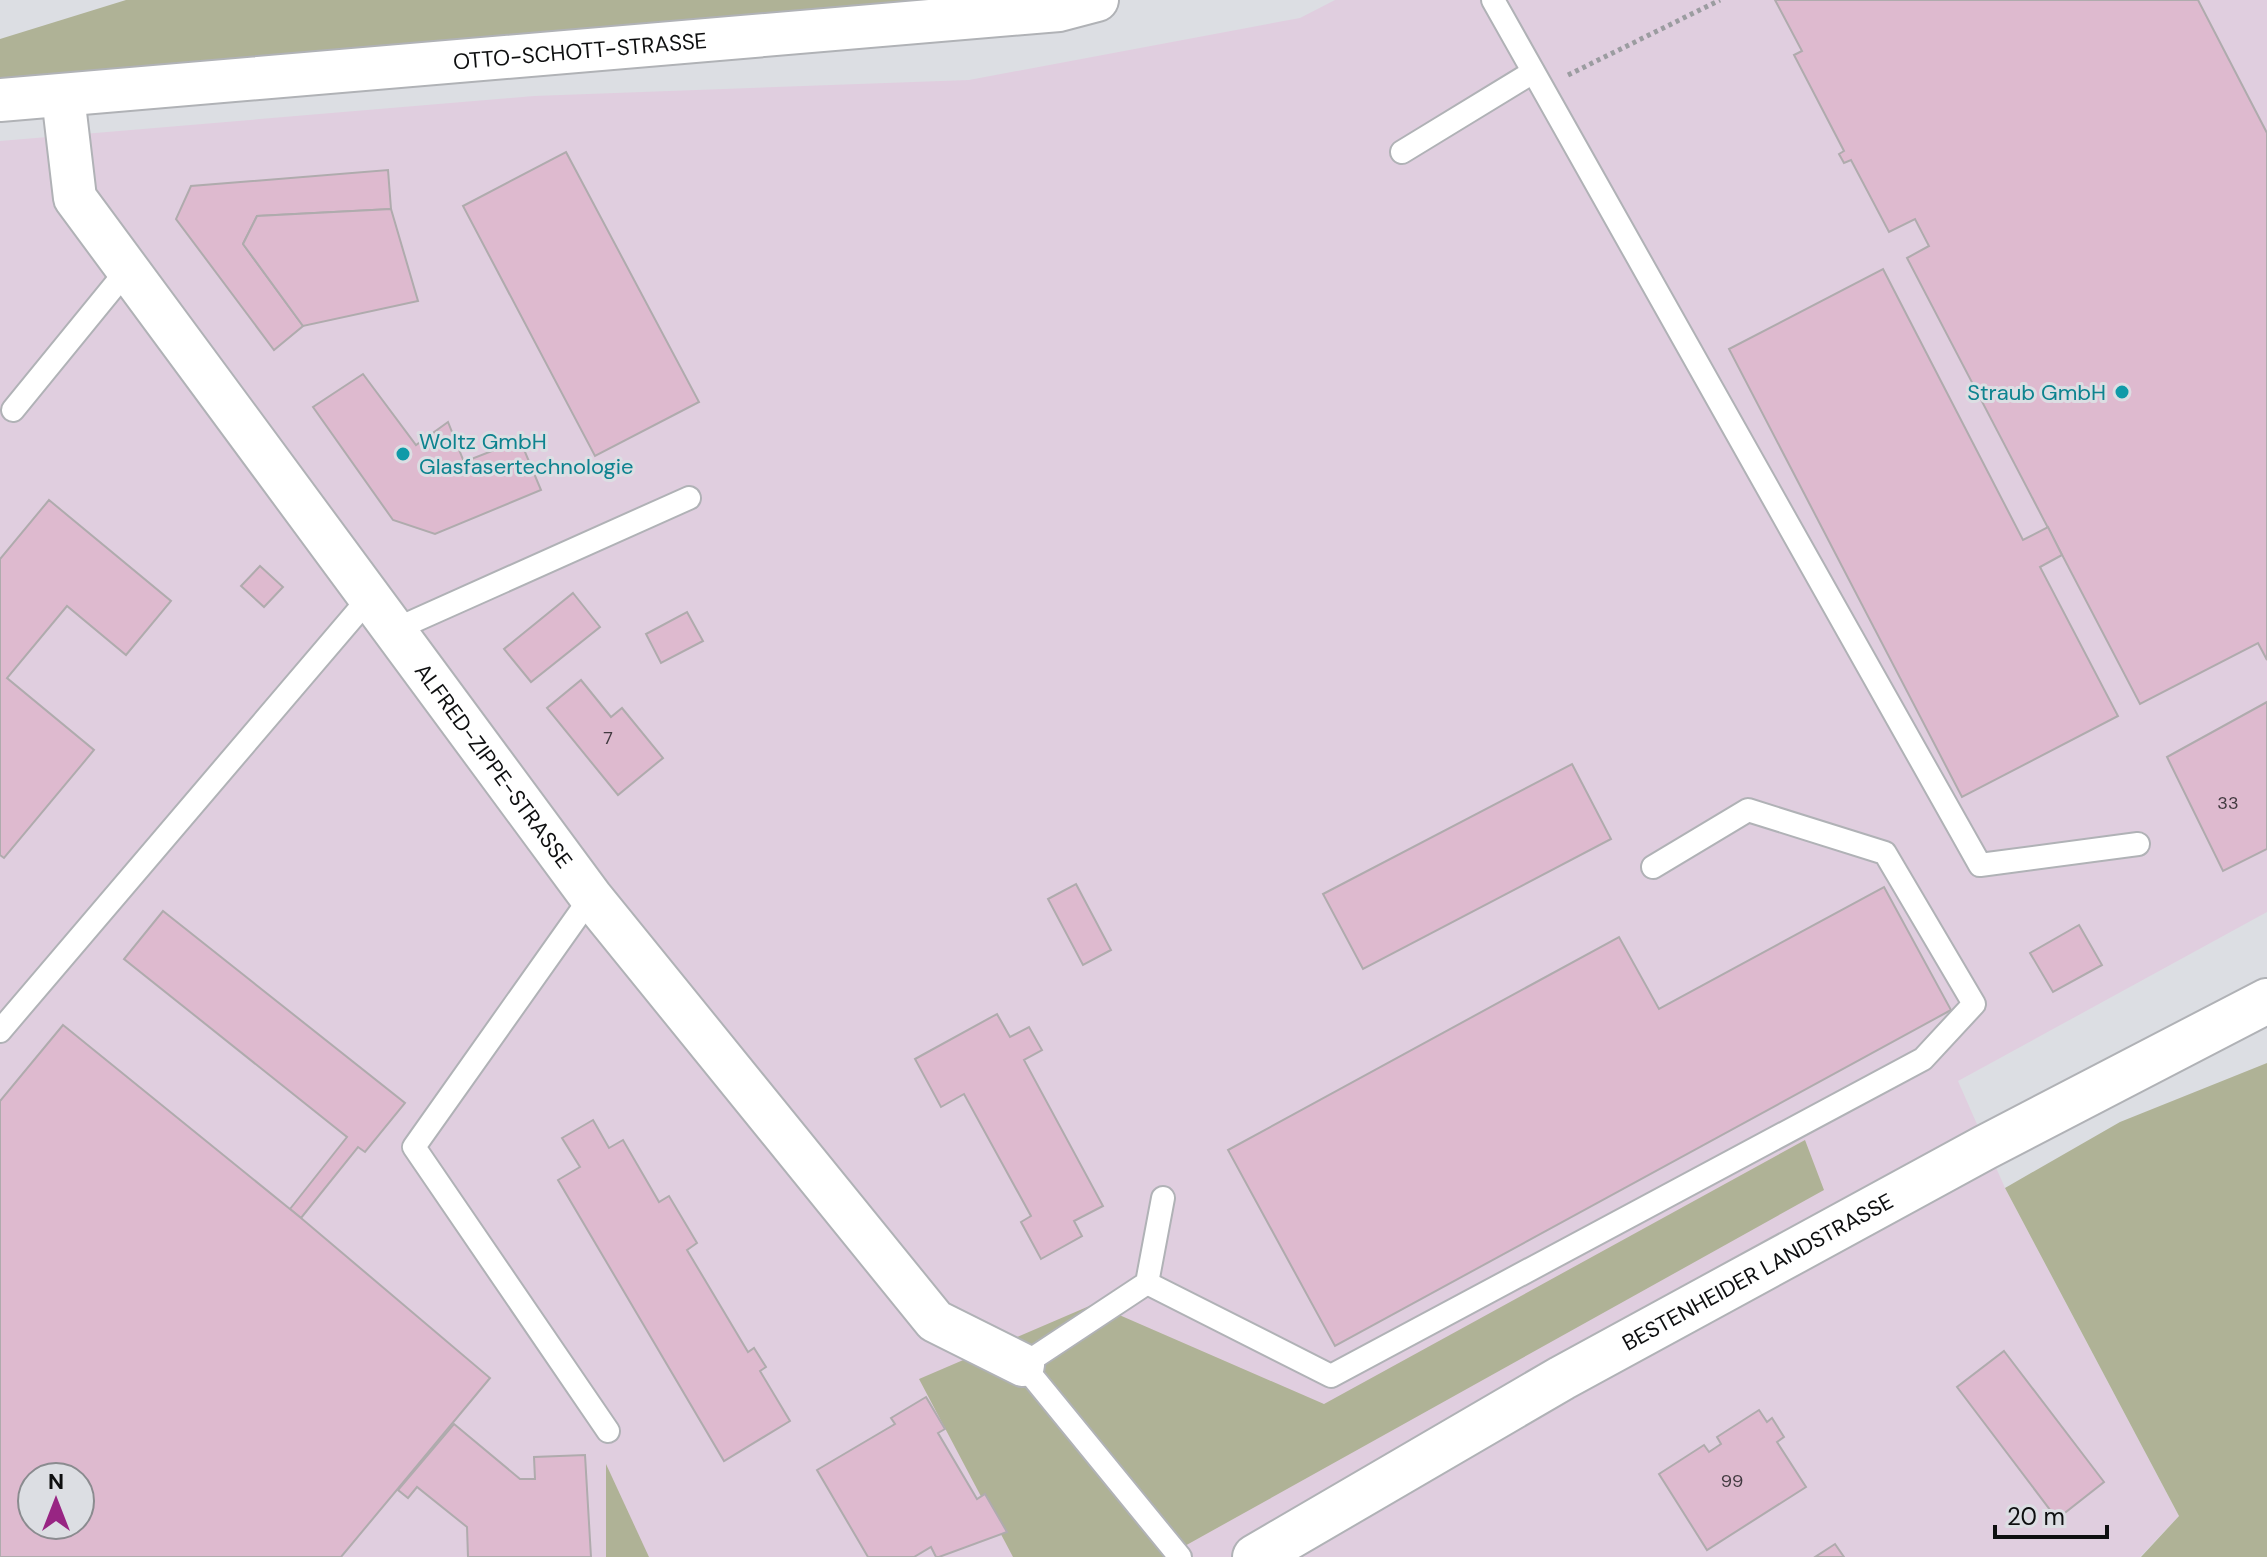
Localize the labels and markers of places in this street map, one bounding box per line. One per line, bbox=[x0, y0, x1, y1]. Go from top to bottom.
place label: Straub GmbH bbox=[1967, 378, 2106, 407]
marker: Straub GmbH bbox=[2113, 383, 2131, 401]
place label: Woltz GmbH Glasfasertechnologie bbox=[419, 427, 634, 481]
marker: Woltz GmbH Glasfasertechnologie bbox=[394, 445, 412, 463]

